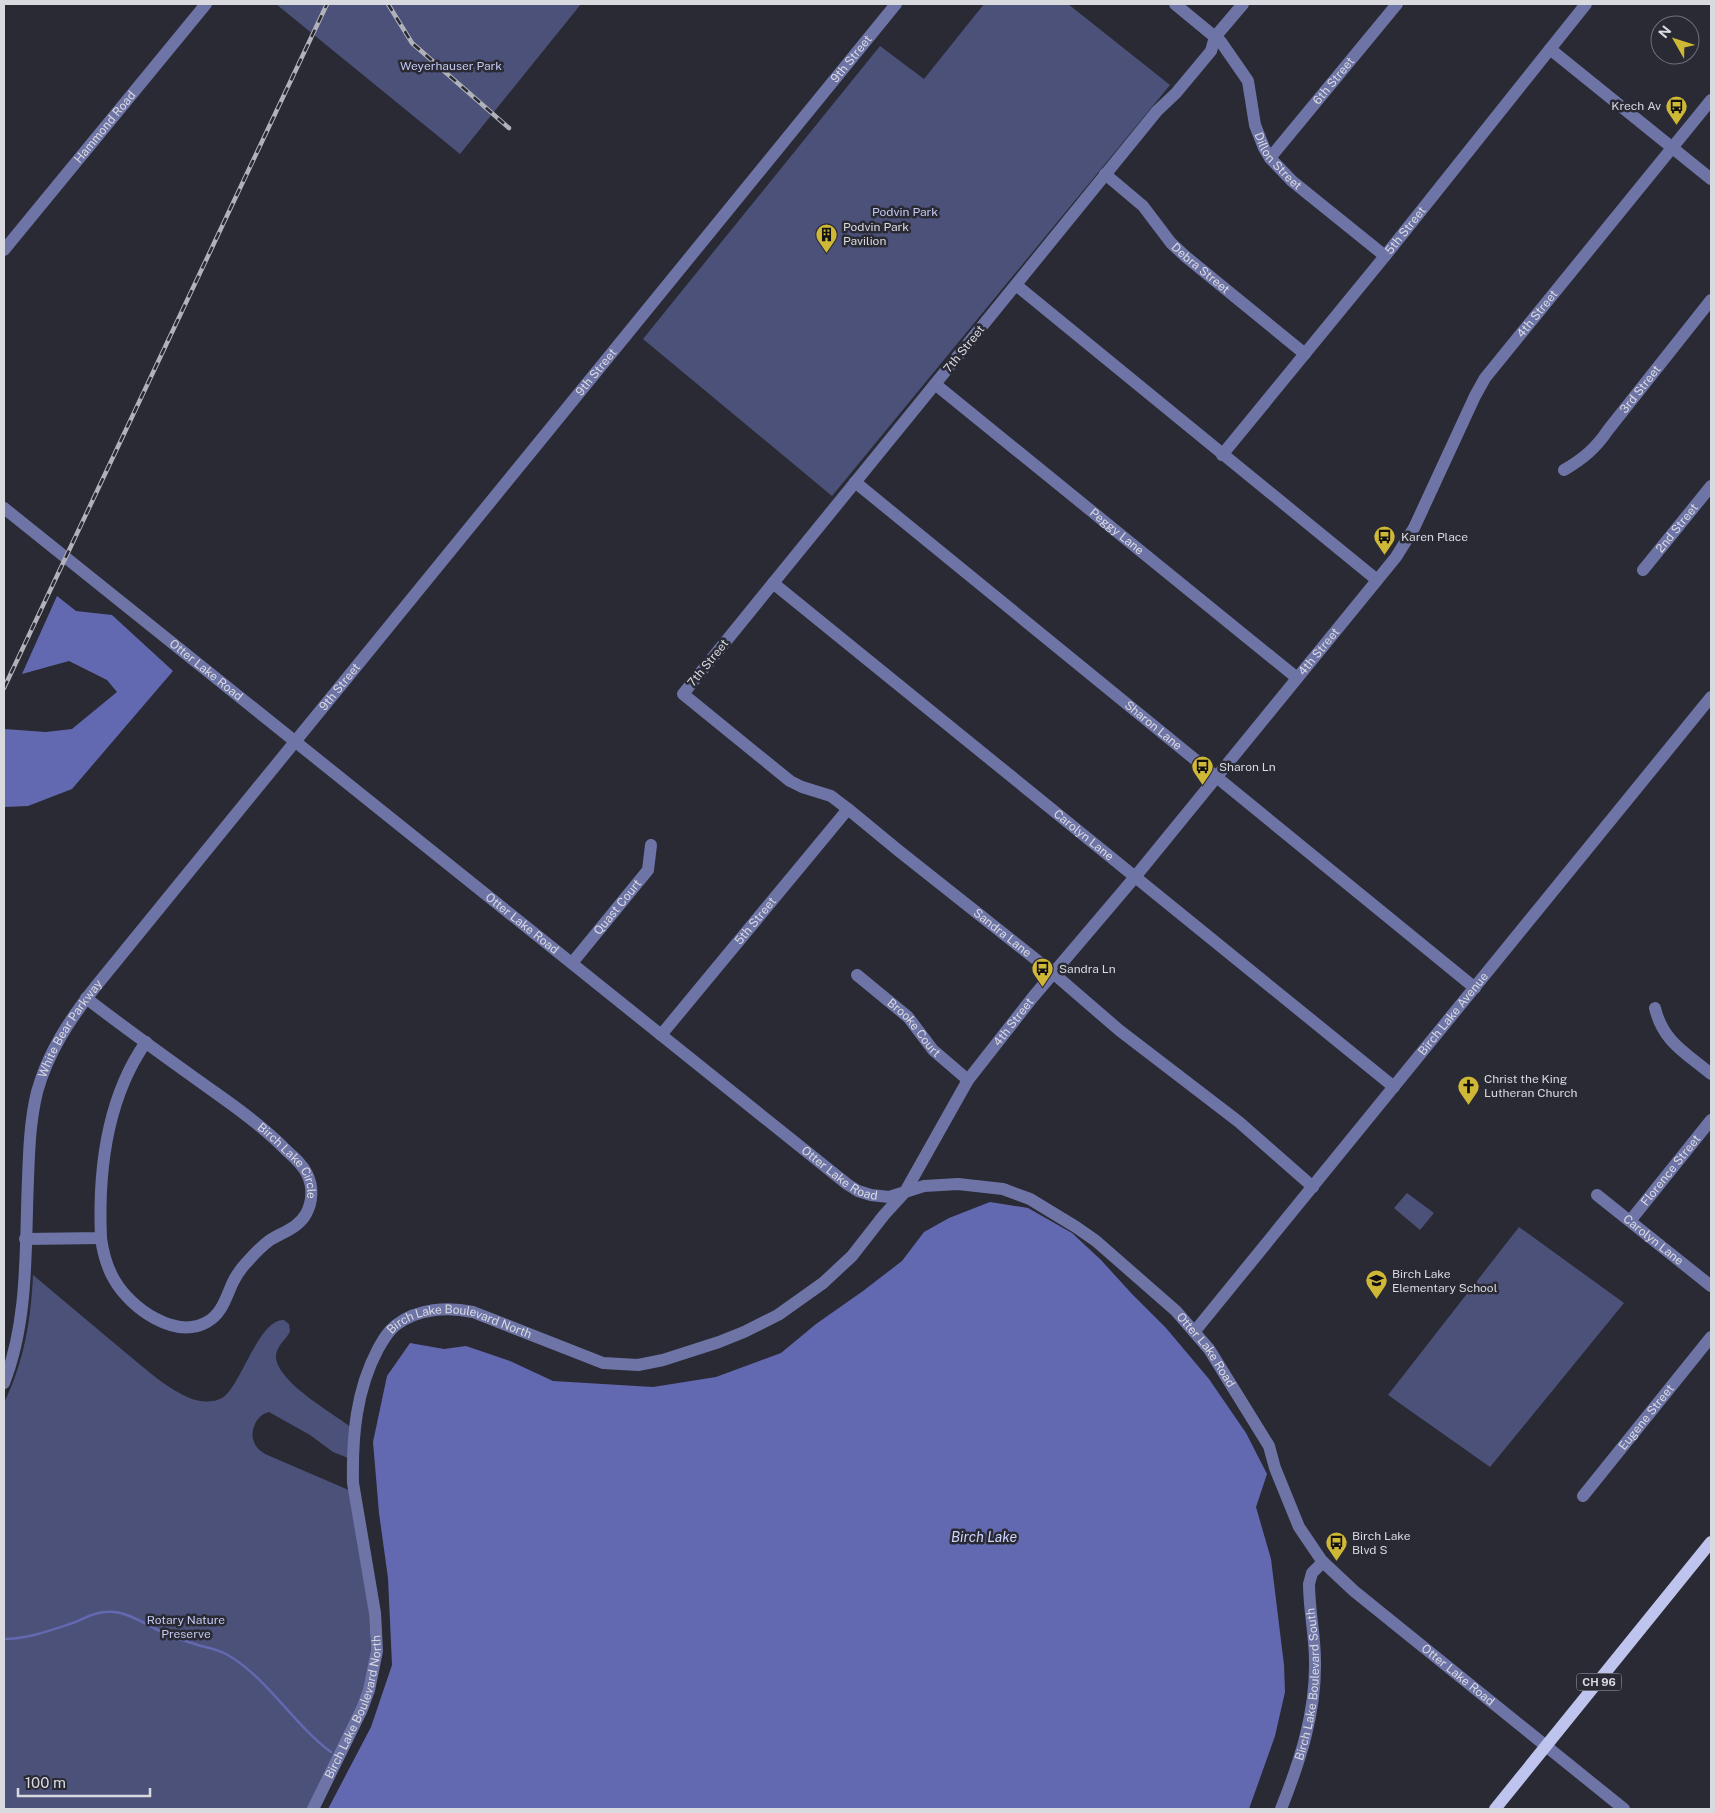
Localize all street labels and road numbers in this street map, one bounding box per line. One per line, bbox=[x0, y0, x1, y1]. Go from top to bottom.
street label: 9th Street bbox=[828, 32, 875, 85]
street label: 6th Street bbox=[1310, 54, 1357, 107]
street label: Hammond Road bbox=[71, 88, 139, 166]
street label: Dillon Street bbox=[1252, 130, 1305, 193]
street label: 5th Street bbox=[1382, 203, 1429, 257]
street label: Debra Street bbox=[1169, 240, 1233, 297]
street label: 4th Street bbox=[1514, 287, 1561, 340]
street label: 7th Street bbox=[941, 322, 988, 375]
street label: 9th Street bbox=[573, 345, 620, 399]
street label: 3rd Street bbox=[1617, 362, 1664, 416]
street label: 2nd Street bbox=[1653, 500, 1701, 555]
street label: Peggy Lane bbox=[1087, 505, 1147, 558]
street label: 4th Street bbox=[1295, 625, 1343, 678]
street label: 7th Street bbox=[685, 636, 732, 689]
street label: Otter Lake Road bbox=[167, 637, 245, 704]
street label: 9th Street bbox=[316, 660, 363, 713]
street label: Sharon Lane bbox=[1122, 698, 1185, 753]
street label: Carolyn Lane bbox=[1051, 807, 1116, 864]
street label: Quast Court bbox=[591, 876, 644, 938]
street label: Otter Lake Road bbox=[483, 890, 561, 957]
street label: 5th Street bbox=[732, 894, 779, 948]
street label: Sandra Lane bbox=[971, 906, 1034, 960]
street label: Birch Lake Avenue bbox=[1415, 969, 1491, 1058]
street label: White Bear Parkway bbox=[35, 976, 106, 1080]
street label: 4th Street bbox=[990, 995, 1037, 1049]
street label: Brooke Court bbox=[884, 996, 943, 1060]
street label: Birch Lake Circle bbox=[255, 1120, 318, 1199]
street label: Florence Street bbox=[1638, 1132, 1704, 1209]
street label: Otter Lake Road bbox=[799, 1143, 878, 1203]
street label: Carolyn Lane bbox=[1620, 1212, 1686, 1268]
street label: Otter Lake Road bbox=[1174, 1310, 1238, 1390]
street label: Birch Lake Boulevard North bbox=[385, 1330, 537, 1344]
street label: Eugene Street bbox=[1616, 1381, 1677, 1453]
street label: Birch Lake Boulevard South bbox=[1292, 1607, 1322, 1762]
street label: Birch Lake Boulevard North bbox=[322, 1635, 384, 1781]
street label: Otter Lake Road bbox=[1419, 1641, 1497, 1708]
road number: CH 96 bbox=[1576, 1674, 1622, 1690]

